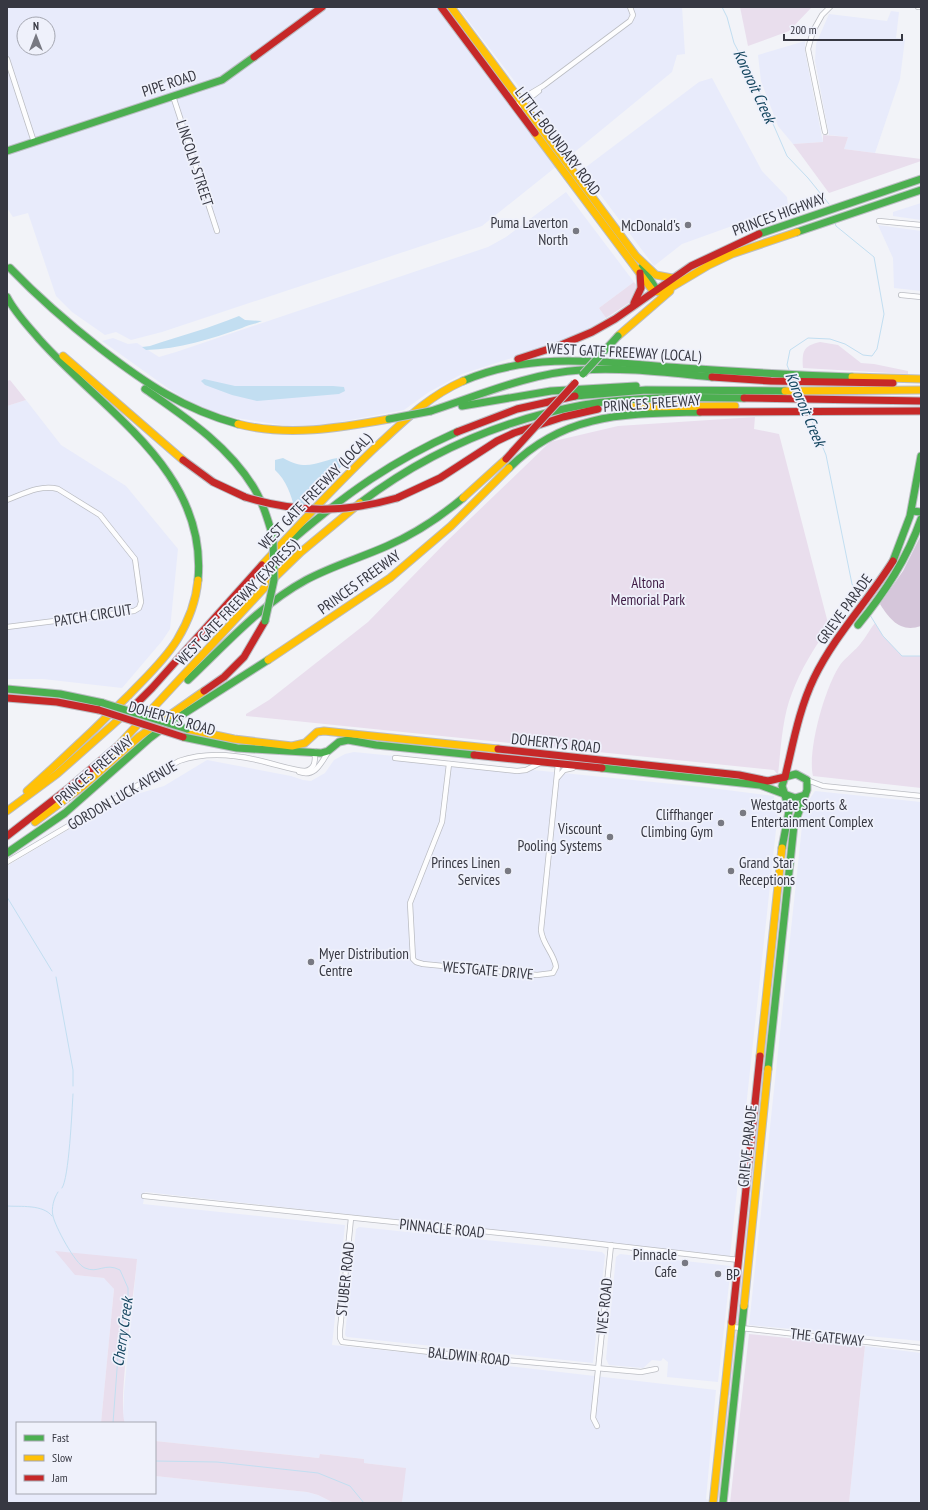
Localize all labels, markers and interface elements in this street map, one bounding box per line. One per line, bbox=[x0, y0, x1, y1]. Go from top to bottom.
north arrow bbox=[16, 16, 56, 56]
scale bar bbox=[784, 16, 902, 42]
text: N bbox=[33, 19, 39, 33]
text: 200 m bbox=[790, 22, 817, 37]
water label: Kororoit Creek bbox=[729, 46, 781, 128]
street label: PIPE ROAD bbox=[139, 65, 199, 101]
street label: LITTLE BOUNDARY ROAD bbox=[511, 83, 605, 199]
street label: LINCOLN STREET bbox=[172, 117, 218, 209]
street label: PRINCES HIGHWAY bbox=[730, 188, 829, 240]
place label: Puma Laverton North bbox=[491, 213, 568, 249]
place label: McDonald's bbox=[621, 216, 680, 235]
marker: McDonald's bbox=[683, 220, 693, 230]
marker: Puma Laverton North bbox=[571, 226, 581, 236]
street label: WEST GATE FREEWAY (LOCAL) bbox=[546, 338, 702, 366]
water label: Kororoit Creek bbox=[781, 369, 831, 451]
street label: PRINCES FREEWAY bbox=[603, 390, 701, 416]
street label: WEST GATE FREEWAY (LOCAL) bbox=[254, 428, 376, 553]
street label: WEST GATE FREEWAY (EXPRESS) bbox=[172, 534, 303, 669]
street label: PRINCES FREEWAY bbox=[314, 546, 404, 618]
street label: GRIEVE PARADE bbox=[812, 570, 876, 648]
park label: Altona Memorial Park bbox=[611, 573, 685, 609]
street label: PATCH CIRCUIT bbox=[53, 599, 134, 631]
street label: DOHERTYS ROAD bbox=[126, 697, 218, 740]
street label: DOHERTYS ROAD bbox=[510, 729, 602, 757]
street label: PRINCES FREEWAY bbox=[51, 731, 137, 809]
street label: GORDON LUCK AVENUE bbox=[64, 756, 180, 834]
place label: Westgate Sports & Entertainment Complex bbox=[751, 795, 873, 831]
place label: Cliffhanger Climbing Gym bbox=[641, 805, 714, 841]
marker: Westgate Sports & Entertainment Complex bbox=[738, 808, 748, 818]
marker: Cliffhanger Climbing Gym bbox=[716, 818, 726, 828]
place label: Viscount Pooling Systems bbox=[518, 819, 602, 855]
marker: Viscount Pooling Systems bbox=[605, 832, 615, 842]
place label: Princes Linen Services bbox=[431, 853, 500, 889]
place label: Grand Star Receptions bbox=[739, 853, 795, 889]
marker: Princes Linen Services bbox=[503, 866, 513, 876]
marker: Grand Star Receptions bbox=[726, 866, 736, 876]
place label: Myer Distribution Centre bbox=[319, 944, 409, 980]
marker: Myer Distribution Centre bbox=[306, 957, 316, 967]
street label: WESTGATE DRIVE bbox=[442, 957, 534, 983]
street label: GRIEVE PARADE bbox=[733, 1104, 761, 1188]
street label: PINNACLE ROAD bbox=[398, 1214, 486, 1242]
street label: STUBER ROAD bbox=[332, 1241, 358, 1317]
place label: Pinnacle Cafe bbox=[633, 1245, 677, 1281]
marker: Pinnacle Cafe bbox=[680, 1258, 690, 1268]
place label: BP bbox=[726, 1265, 740, 1284]
marker: BP bbox=[713, 1269, 723, 1279]
street label: IVES ROAD bbox=[592, 1277, 616, 1335]
water label: Cherry Creek bbox=[107, 1294, 137, 1368]
street label: THE GATEWAY bbox=[789, 1324, 865, 1350]
street label: BALDWIN ROAD bbox=[427, 1342, 511, 1370]
legend bbox=[16, 1422, 156, 1494]
text: Fast bbox=[52, 1430, 70, 1445]
text: Slow bbox=[52, 1450, 73, 1465]
text: Jam bbox=[51, 1470, 68, 1485]

